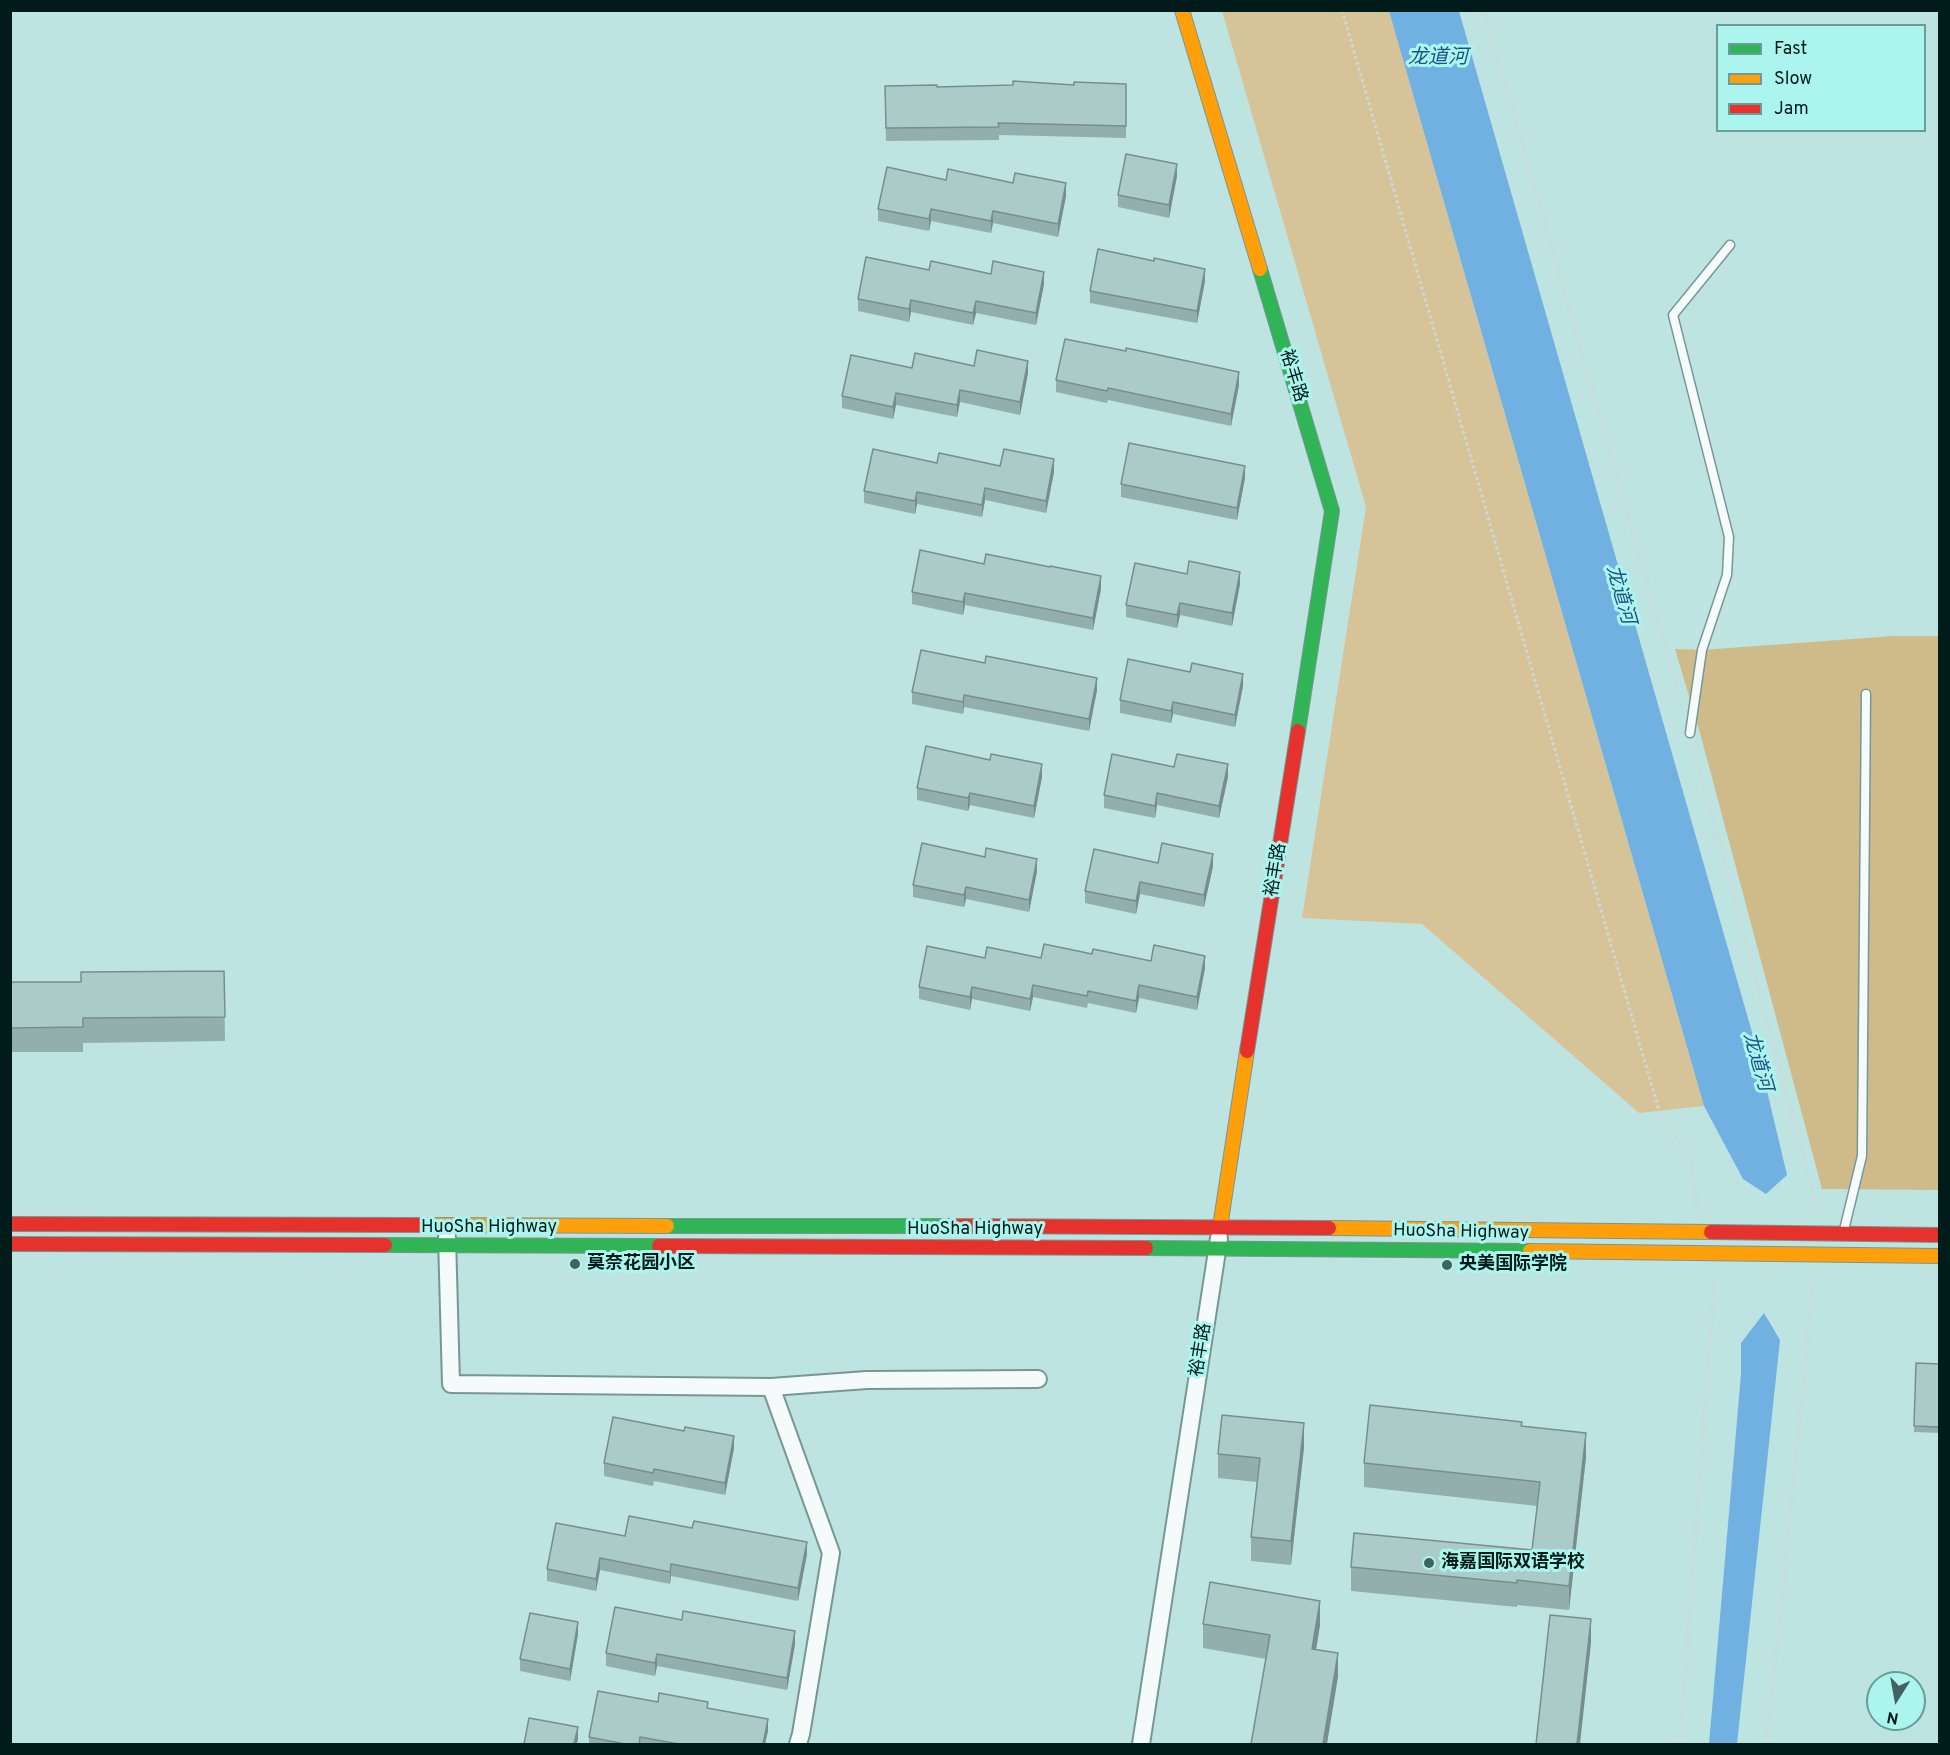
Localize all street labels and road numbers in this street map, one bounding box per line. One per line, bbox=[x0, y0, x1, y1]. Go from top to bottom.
street label: 裕丰路 bbox=[1274, 347, 1310, 405]
street label: 裕丰路 bbox=[1262, 842, 1292, 898]
street label: HuoSha Highway bbox=[421, 1217, 557, 1239]
street label: HuoSha Highway bbox=[907, 1219, 1043, 1241]
street label: HuoSha Highway bbox=[1393, 1221, 1529, 1245]
street label: 裕丰路 bbox=[1187, 1322, 1217, 1378]

